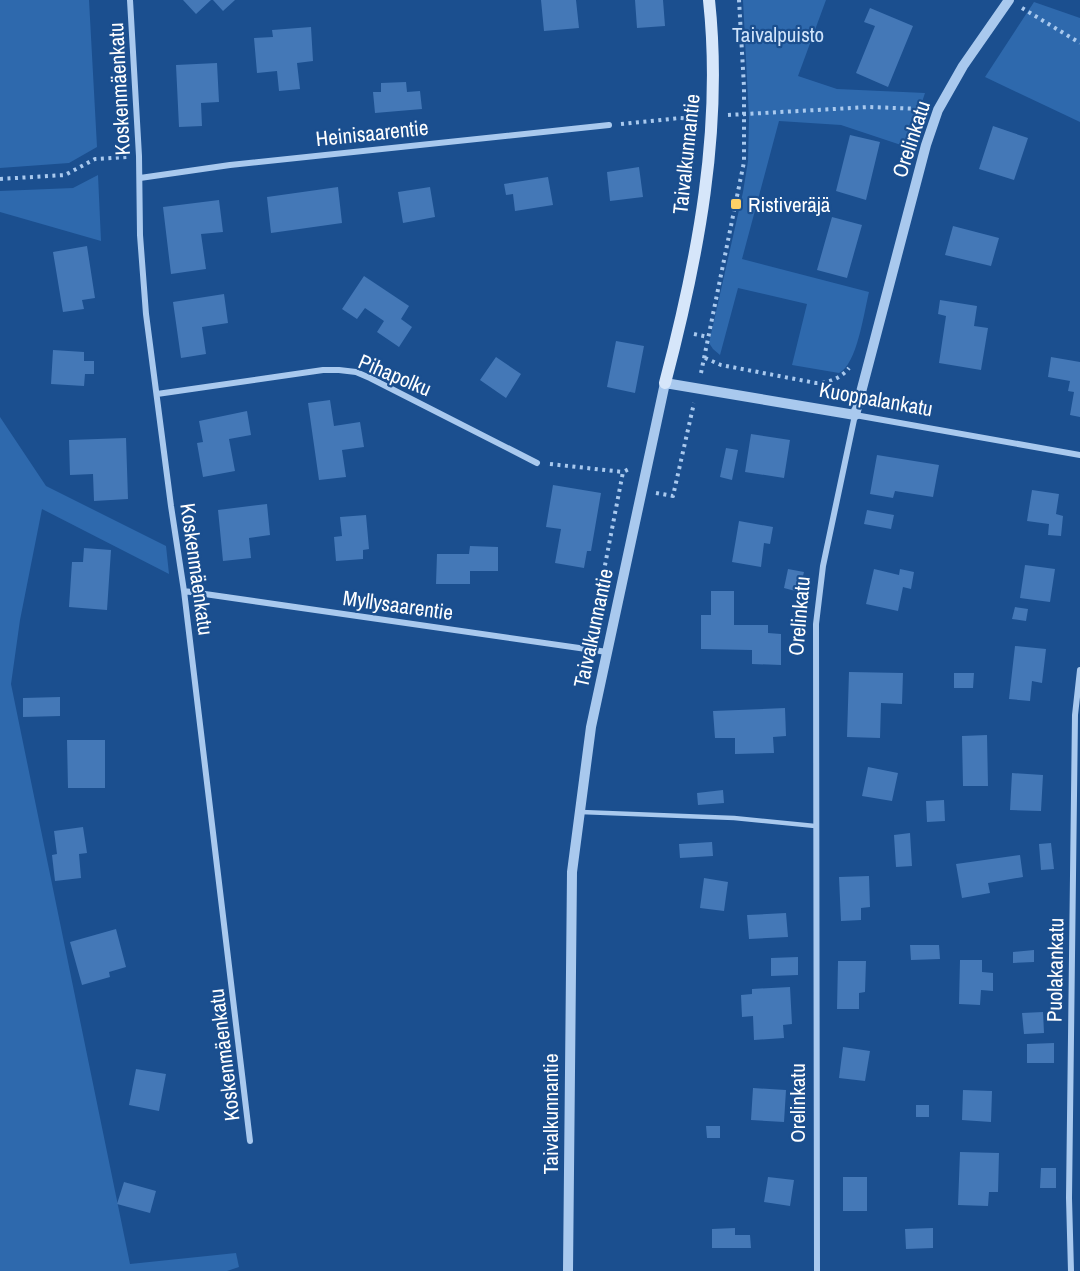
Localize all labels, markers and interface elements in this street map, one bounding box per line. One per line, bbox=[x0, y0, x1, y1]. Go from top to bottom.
park label: Taivalpuisto bbox=[732, 20, 824, 49]
street label: Koskenmäenkatu bbox=[101, 22, 137, 156]
street label: Taivalkunnantie bbox=[665, 92, 707, 216]
street label: Orelinkatu bbox=[885, 97, 937, 181]
street label: Heinisaarentie bbox=[314, 113, 430, 153]
place label: Ristiveräjä bbox=[748, 190, 831, 219]
marker: Ristiveräjä bbox=[729, 197, 743, 211]
street label: Pihapolku bbox=[354, 347, 436, 403]
street label: Kuoppalankatu bbox=[817, 375, 935, 423]
street label: Koskenmäenkatu bbox=[173, 501, 221, 637]
street label: Taivalkunnantie bbox=[566, 566, 620, 690]
street label: Orelinkatu bbox=[781, 575, 817, 657]
street label: Myllysaarentie bbox=[341, 583, 455, 627]
street label: Puolakankatu bbox=[1040, 918, 1070, 1022]
street label: Koskenmäenkatu bbox=[201, 987, 247, 1123]
street label: Taivalkunnantie bbox=[536, 1054, 565, 1174]
street label: Orelinkatu bbox=[783, 1063, 812, 1143]

